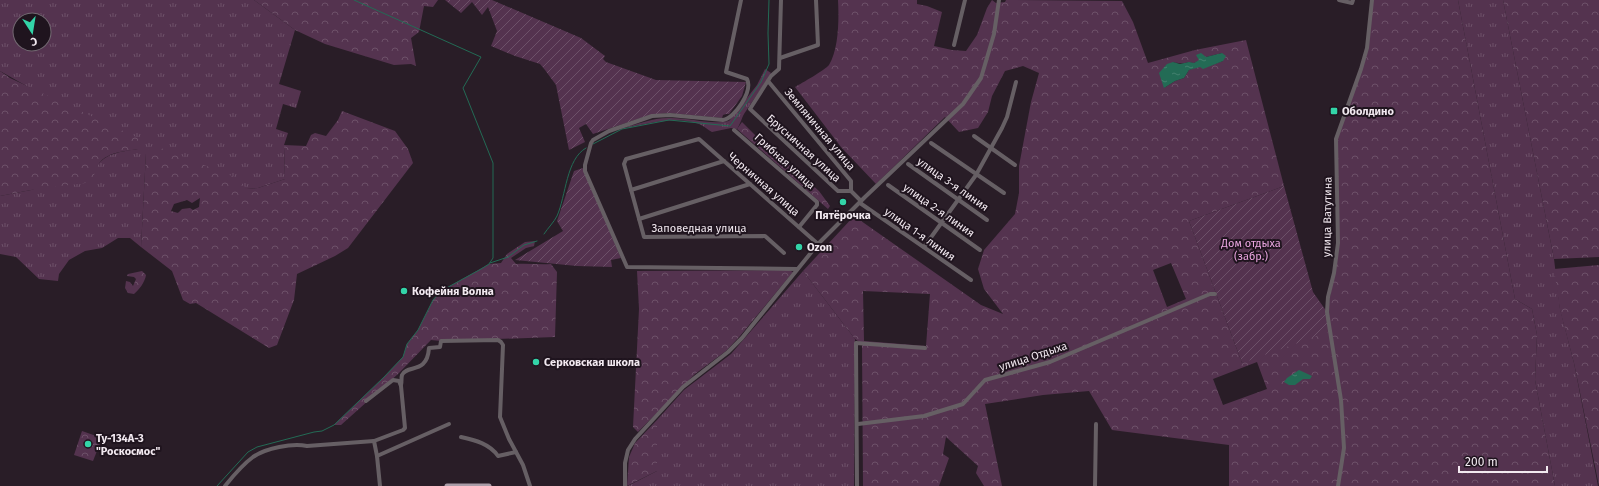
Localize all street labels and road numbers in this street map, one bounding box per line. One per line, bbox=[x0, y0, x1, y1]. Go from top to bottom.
street label: Земляничная улица bbox=[782, 86, 858, 173]
street label: Брусничная улица bbox=[764, 112, 843, 185]
street label: Грибная улица bbox=[752, 131, 818, 192]
street label: Черничная улица bbox=[725, 150, 802, 219]
street label: улица 3-я линия bbox=[914, 155, 991, 214]
street label: улица Ватутина bbox=[1320, 177, 1335, 257]
street label: улица 2-я линия bbox=[900, 181, 977, 240]
street label: улица 1-я линия bbox=[882, 205, 958, 264]
street label: Заповедная улица bbox=[652, 222, 746, 235]
street label: улица Отдыха bbox=[997, 339, 1069, 374]

